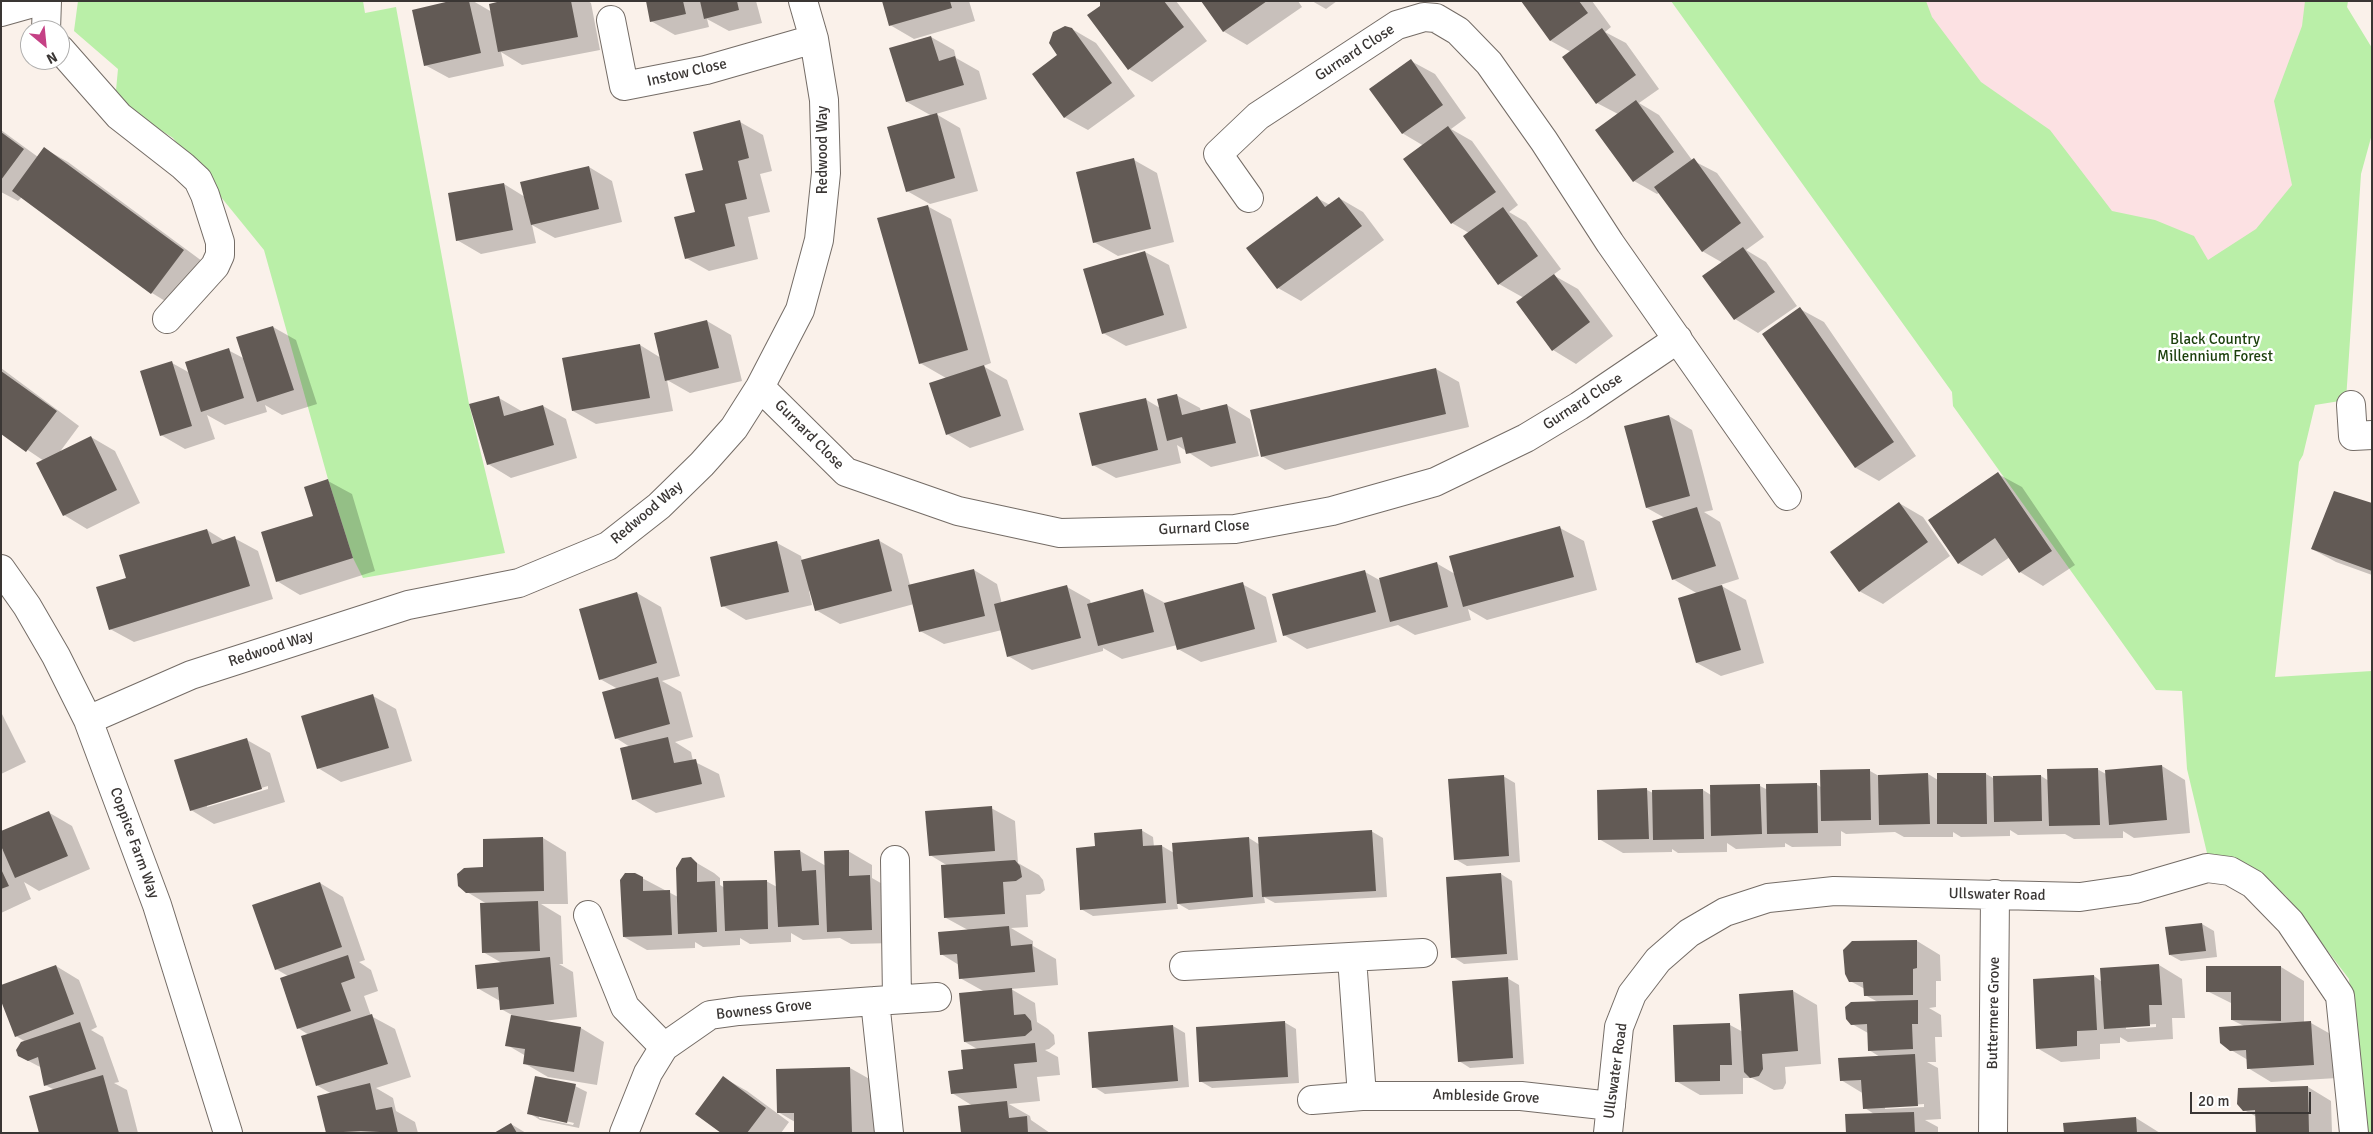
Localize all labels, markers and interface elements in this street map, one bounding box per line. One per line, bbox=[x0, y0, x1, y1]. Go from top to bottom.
north arrow bbox=[20, 20, 70, 70]
street label: Gurnard Close bbox=[1312, 21, 1398, 85]
text: N bbox=[44, 48, 60, 68]
street label: Instow Close bbox=[645, 55, 729, 91]
street label: Redwood Way bbox=[814, 106, 832, 194]
park label: Black Country Millennium Forest bbox=[2157, 331, 2273, 366]
street label: Gurnard Close bbox=[1540, 370, 1626, 434]
street label: Gurnard Close bbox=[770, 396, 848, 474]
street label: Redwood Way bbox=[607, 478, 687, 548]
street label: Gurnard Close bbox=[1158, 517, 1250, 539]
street label: Redwood Way bbox=[226, 627, 316, 671]
street label: Coppice Farm Way bbox=[106, 785, 162, 901]
street label: Ullswater Road bbox=[1948, 885, 2046, 905]
street label: Buttermere Grove bbox=[1984, 956, 2004, 1070]
street label: Bowness Grove bbox=[715, 996, 813, 1024]
street label: Ullswater Road bbox=[1600, 1022, 1632, 1120]
scale bar bbox=[2193, 1082, 2314, 1114]
street label: Ambleside Grove bbox=[1432, 1086, 1540, 1108]
text: 20 m bbox=[2198, 1092, 2229, 1110]

